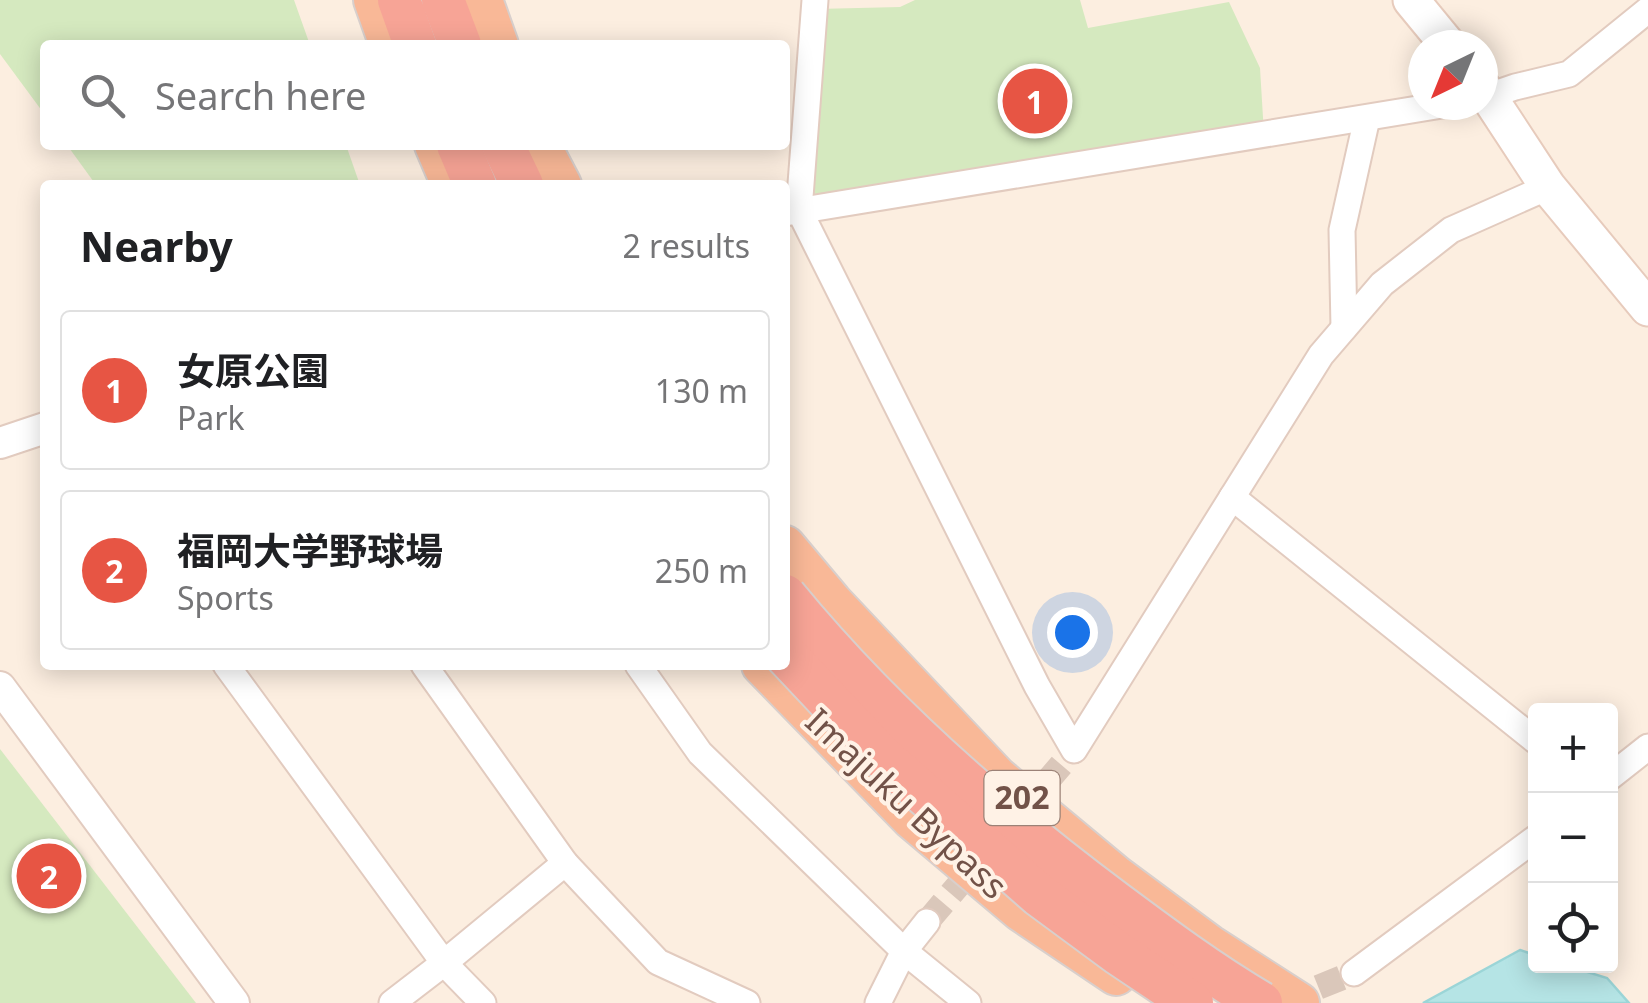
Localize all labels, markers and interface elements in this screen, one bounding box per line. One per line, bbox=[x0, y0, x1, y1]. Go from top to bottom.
north arrow bbox=[1408, 30, 1498, 120]
search box bbox=[40, 40, 790, 150]
pin: 1 bbox=[1002, 64, 1068, 138]
icon: search bbox=[75, 68, 130, 123]
text: Search here bbox=[155, 69, 366, 121]
text: Nearby bbox=[80, 217, 233, 274]
text: 2 results bbox=[623, 224, 750, 267]
text: 女原公園 bbox=[177, 344, 329, 396]
text: 1 bbox=[105, 369, 124, 412]
text: 130 m bbox=[655, 369, 748, 412]
text: Park bbox=[177, 396, 245, 439]
text: 福岡大学野球場 bbox=[177, 524, 443, 576]
text: 2 bbox=[105, 549, 124, 592]
text: 250 m bbox=[655, 549, 748, 592]
text: Sports bbox=[177, 576, 274, 619]
your location bbox=[1047, 607, 1098, 658]
street label: Imajuku Bypass bbox=[796, 697, 1018, 909]
map controls bbox=[1528, 703, 1618, 973]
button: + bbox=[1528, 703, 1618, 793]
road number: 202 bbox=[984, 771, 1060, 825]
button: − bbox=[1528, 793, 1618, 883]
pin: 2 bbox=[17, 838, 82, 914]
button: locate bbox=[1528, 883, 1618, 973]

